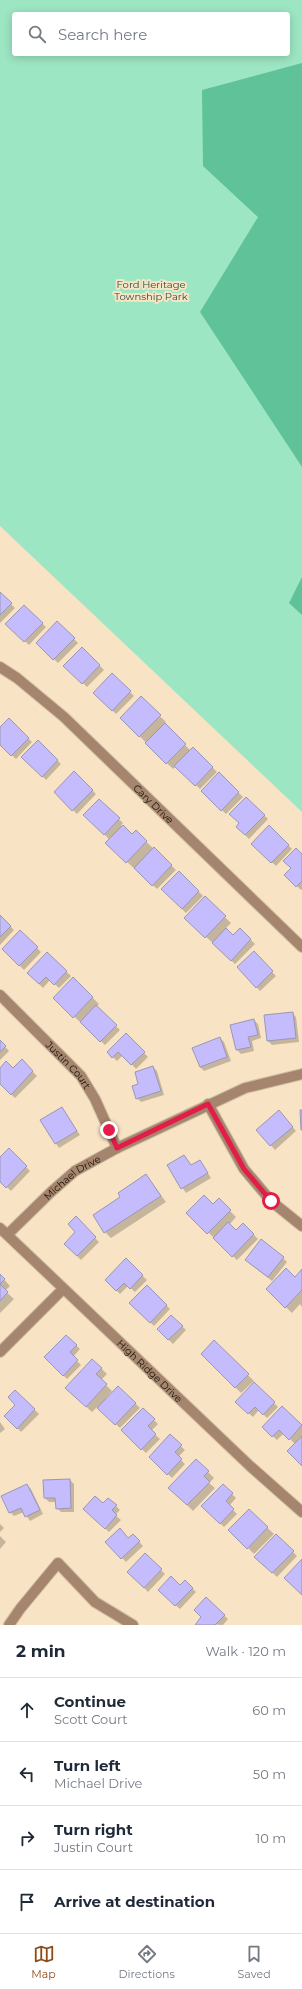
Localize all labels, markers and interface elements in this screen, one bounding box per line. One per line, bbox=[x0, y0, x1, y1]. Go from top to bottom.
search box bbox=[12, 12, 290, 56]
icon: search bbox=[26, 23, 48, 45]
text: Search here bbox=[58, 25, 147, 44]
park label: Ford Heritage Township Park bbox=[114, 278, 188, 303]
street label: Cary Drive bbox=[130, 782, 176, 826]
street label: Justin Court bbox=[42, 1038, 93, 1092]
route end bbox=[100, 1121, 118, 1139]
street label: Michael Drive bbox=[41, 1152, 103, 1203]
route start bbox=[262, 1192, 280, 1210]
street label: High Ridge Drive bbox=[114, 1337, 185, 1405]
text: 2 min bbox=[16, 1641, 66, 1661]
text: Walk · 120 m bbox=[205, 1643, 286, 1659]
text: Continue bbox=[54, 1692, 126, 1711]
icon: ahead bbox=[16, 1699, 38, 1721]
text: 60 m bbox=[252, 1702, 286, 1718]
text: Scott Court bbox=[54, 1711, 128, 1727]
text: Turn left bbox=[54, 1756, 121, 1775]
icon: left bbox=[16, 1763, 38, 1785]
text: 50 m bbox=[253, 1766, 286, 1782]
text: Michael Drive bbox=[54, 1775, 142, 1791]
text: Turn right bbox=[54, 1820, 133, 1839]
icon: right bbox=[16, 1827, 38, 1849]
text: 10 m bbox=[256, 1830, 286, 1846]
text: Justin Court bbox=[54, 1839, 133, 1855]
icon: arrive bbox=[16, 1891, 38, 1913]
text: Arrive at destination bbox=[54, 1892, 215, 1911]
tab: Map bbox=[31, 1943, 56, 1981]
tab: Directions bbox=[119, 1943, 175, 1981]
tab: Saved bbox=[238, 1943, 271, 1981]

